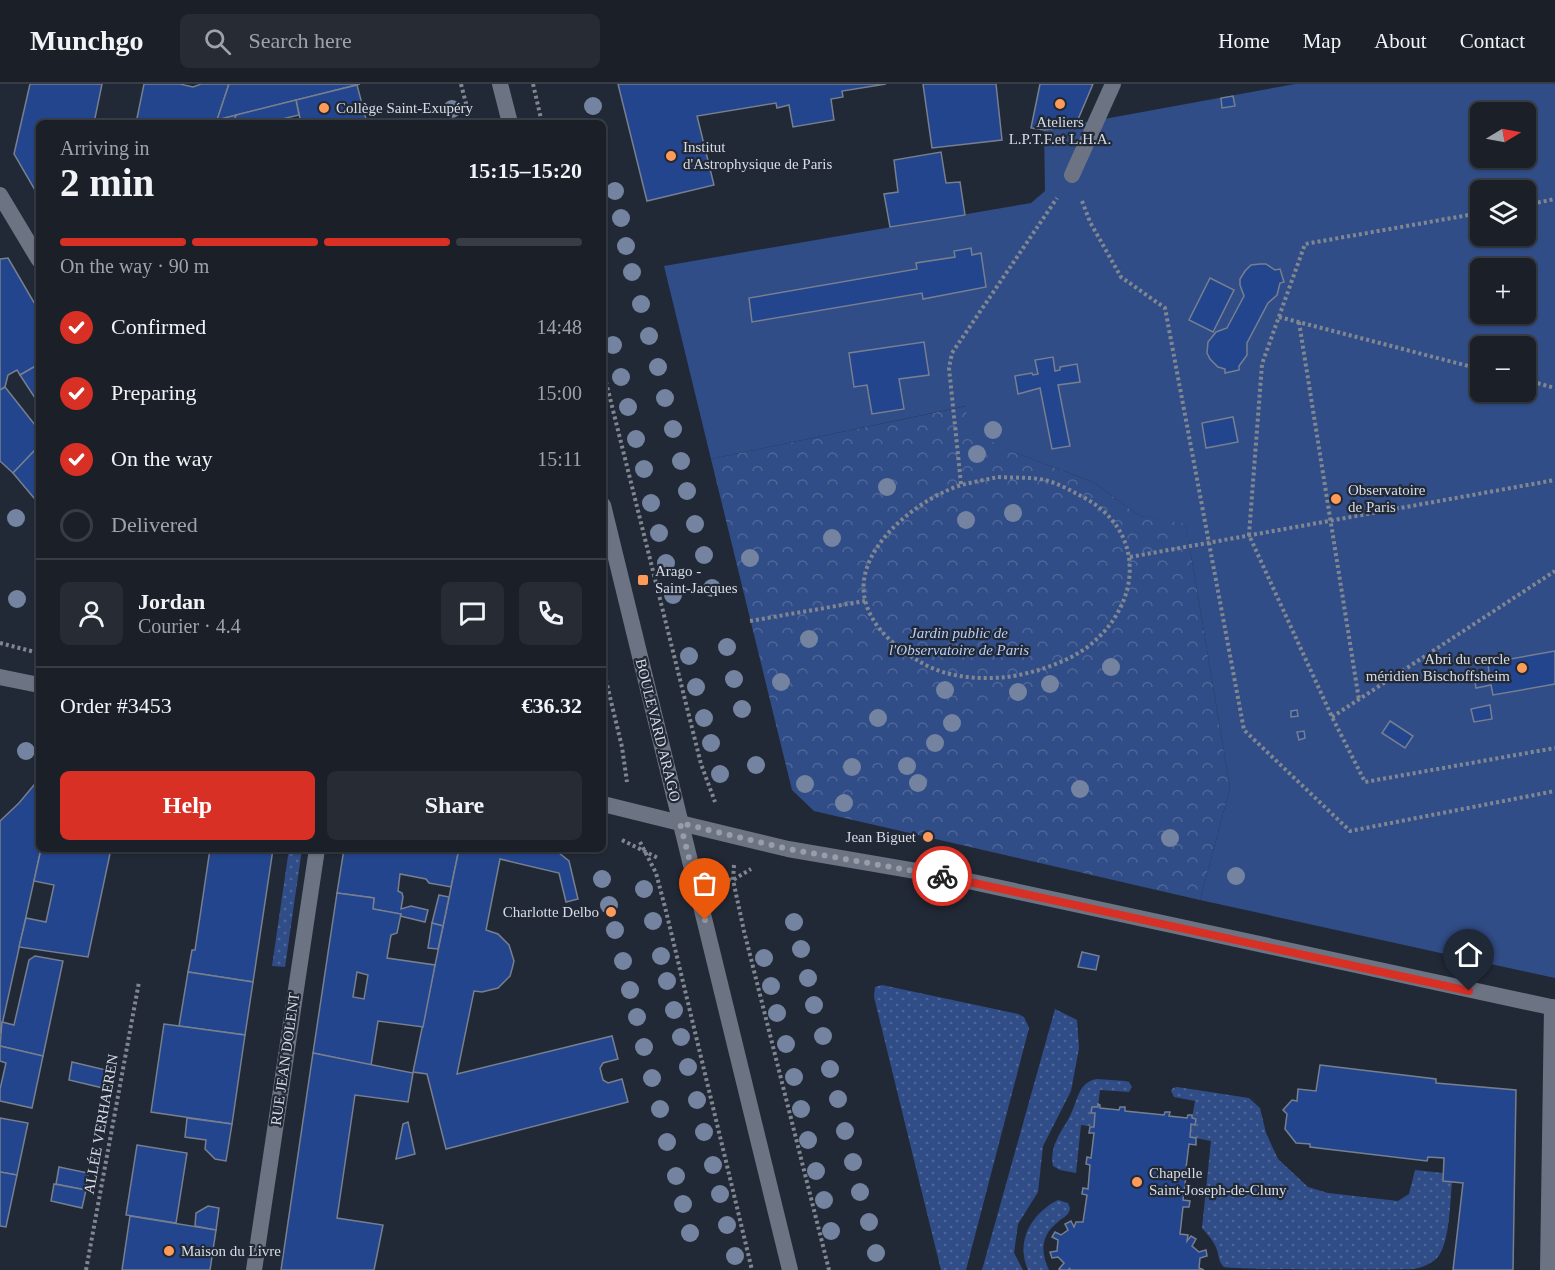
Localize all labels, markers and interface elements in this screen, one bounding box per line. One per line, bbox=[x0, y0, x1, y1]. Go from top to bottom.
search box bbox=[180, 14, 600, 68]
text: Munchgo bbox=[30, 25, 144, 56]
icon: search bbox=[201, 25, 234, 58]
text: Search here bbox=[249, 28, 352, 53]
text: Home bbox=[1218, 29, 1270, 53]
text: Map bbox=[1303, 29, 1341, 53]
text: About bbox=[1374, 29, 1427, 53]
text: Contact bbox=[1460, 29, 1525, 53]
marker: Ateliers L.P.T.F.et L.H.A. bbox=[1053, 97, 1067, 111]
place label: Collège Saint-Exupéry bbox=[336, 100, 474, 116]
marker: Collège Saint-Exupéry bbox=[317, 101, 331, 115]
north arrow bbox=[1470, 102, 1536, 168]
map controls bbox=[1470, 102, 1536, 402]
place label: Ateliers L.P.T.F.et L.H.A. bbox=[1009, 114, 1111, 147]
text: Arriving in bbox=[60, 137, 149, 159]
place label: Institut d'Astrophysique de Paris bbox=[683, 139, 833, 172]
marker: Institut d'Astrophysique de Paris bbox=[664, 149, 678, 163]
text: 15:15–15:20 bbox=[468, 158, 582, 183]
text: 2 min bbox=[60, 161, 154, 204]
button: layers bbox=[1470, 180, 1536, 246]
text: On the way · 90 m bbox=[60, 255, 209, 277]
button: + bbox=[1470, 258, 1536, 324]
icon: check bbox=[60, 311, 93, 344]
text: Confirmed bbox=[111, 314, 206, 339]
text: 14:48 bbox=[536, 316, 582, 338]
button: − bbox=[1470, 336, 1536, 402]
icon: check bbox=[60, 377, 93, 410]
text: Preparing bbox=[111, 380, 197, 405]
text: 15:00 bbox=[536, 382, 582, 404]
icon: check bbox=[60, 443, 93, 476]
text: On the way bbox=[111, 446, 212, 471]
text: 15:11 bbox=[537, 448, 582, 470]
place label: Observatoire de Paris bbox=[1348, 482, 1426, 515]
marker: Observatoire de Paris bbox=[1329, 492, 1343, 506]
text: Delivered bbox=[111, 512, 198, 537]
place label: Arago - Saint-Jacques bbox=[655, 563, 738, 596]
marker: Arago - Saint-Jacques bbox=[636, 573, 650, 587]
button: person bbox=[60, 582, 123, 645]
button: chat bbox=[441, 582, 504, 645]
button: phone bbox=[519, 582, 582, 645]
text: Jordan bbox=[138, 589, 205, 614]
text: Courier · 4.4 bbox=[138, 615, 241, 637]
park label: Jardin public de l'Observatoire de Paris bbox=[889, 625, 1029, 658]
place label: Abri du cercle méridien Bischoffsheim bbox=[1366, 651, 1510, 684]
street label: BOULEVARD ARAGO bbox=[632, 657, 684, 803]
marker: Abri du cercle méridien Bischoffsheim bbox=[1515, 661, 1529, 675]
text: Order #3453 bbox=[60, 693, 172, 718]
text: €36.32 bbox=[522, 693, 582, 718]
button: Help bbox=[60, 771, 315, 840]
button: Share bbox=[327, 771, 582, 840]
place label: Jean Biguet bbox=[846, 829, 917, 845]
marker: Jean Biguet bbox=[921, 830, 935, 844]
courier bbox=[912, 846, 972, 906]
pin bbox=[679, 858, 730, 920]
icon: bike bbox=[926, 860, 959, 893]
icon: bag bbox=[688, 867, 721, 900]
place label: Charlotte Delbo bbox=[503, 904, 599, 920]
marker: Charlotte Delbo bbox=[604, 905, 618, 919]
pin bbox=[1443, 929, 1494, 991]
icon: home bbox=[1452, 938, 1485, 971]
street label: RUE JEAN DOLENT bbox=[268, 991, 302, 1127]
street label: ALLÉE VERHAEREN bbox=[81, 1053, 121, 1195]
place label: Chapelle Saint-Joseph-de-Cluny bbox=[1149, 1165, 1287, 1198]
marker: Chapelle Saint-Joseph-de-Cluny bbox=[1130, 1175, 1144, 1189]
place label: Maison du Livre bbox=[181, 1243, 281, 1259]
marker: Maison du Livre bbox=[162, 1244, 176, 1258]

